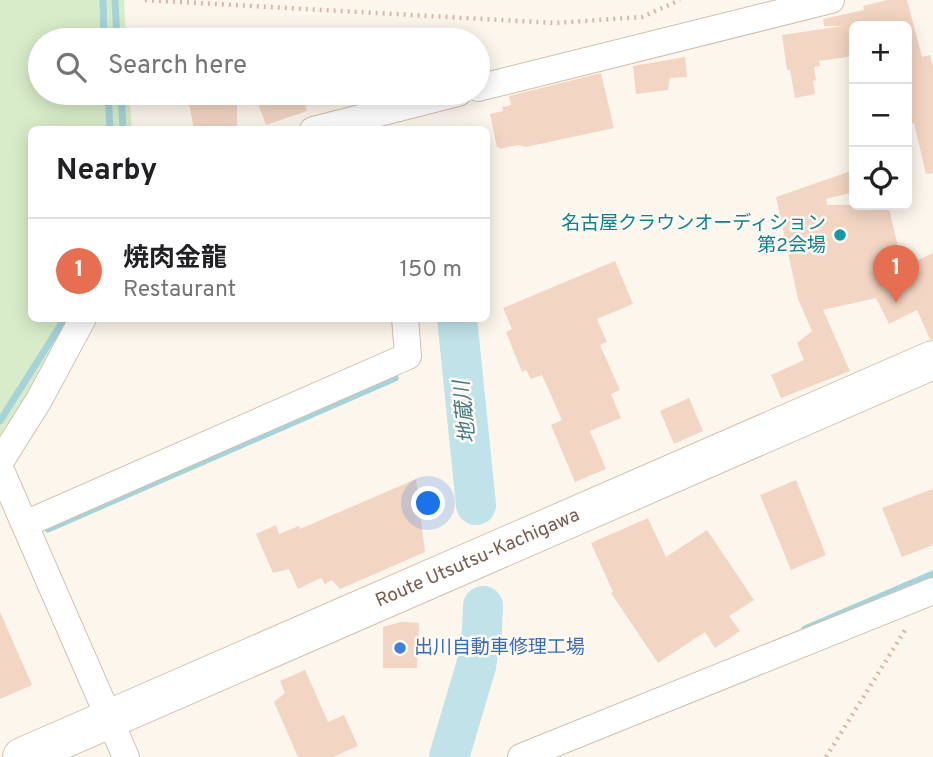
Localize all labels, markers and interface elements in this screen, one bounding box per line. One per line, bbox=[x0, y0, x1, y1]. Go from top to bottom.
map controls bbox=[849, 21, 912, 210]
button: + bbox=[849, 21, 912, 84]
search box bbox=[28, 28, 490, 105]
icon: search bbox=[52, 48, 90, 86]
text: Search here bbox=[108, 50, 247, 83]
button: − bbox=[849, 84, 912, 147]
button: locate bbox=[849, 147, 912, 210]
text: Nearby bbox=[56, 153, 157, 190]
place label: 名古屋クラウンオーディション 第2会場 bbox=[561, 212, 826, 258]
marker: 名古屋クラウンオーディション 第2会場 bbox=[832, 227, 848, 243]
text: 焼肉金龍 bbox=[123, 243, 227, 276]
pin: 1 bbox=[873, 245, 919, 303]
text: 1 bbox=[74, 256, 84, 285]
text: 150 m bbox=[400, 256, 462, 285]
text: Restaurant bbox=[123, 276, 236, 305]
water label: 地蔵川 bbox=[449, 377, 483, 445]
your location bbox=[411, 486, 445, 520]
street label: Route Utsutsu-Kachigawa bbox=[372, 503, 583, 613]
place label: 出川自動車修理工場 bbox=[414, 636, 585, 660]
marker: 出川自動車修理工場 bbox=[392, 640, 408, 656]

